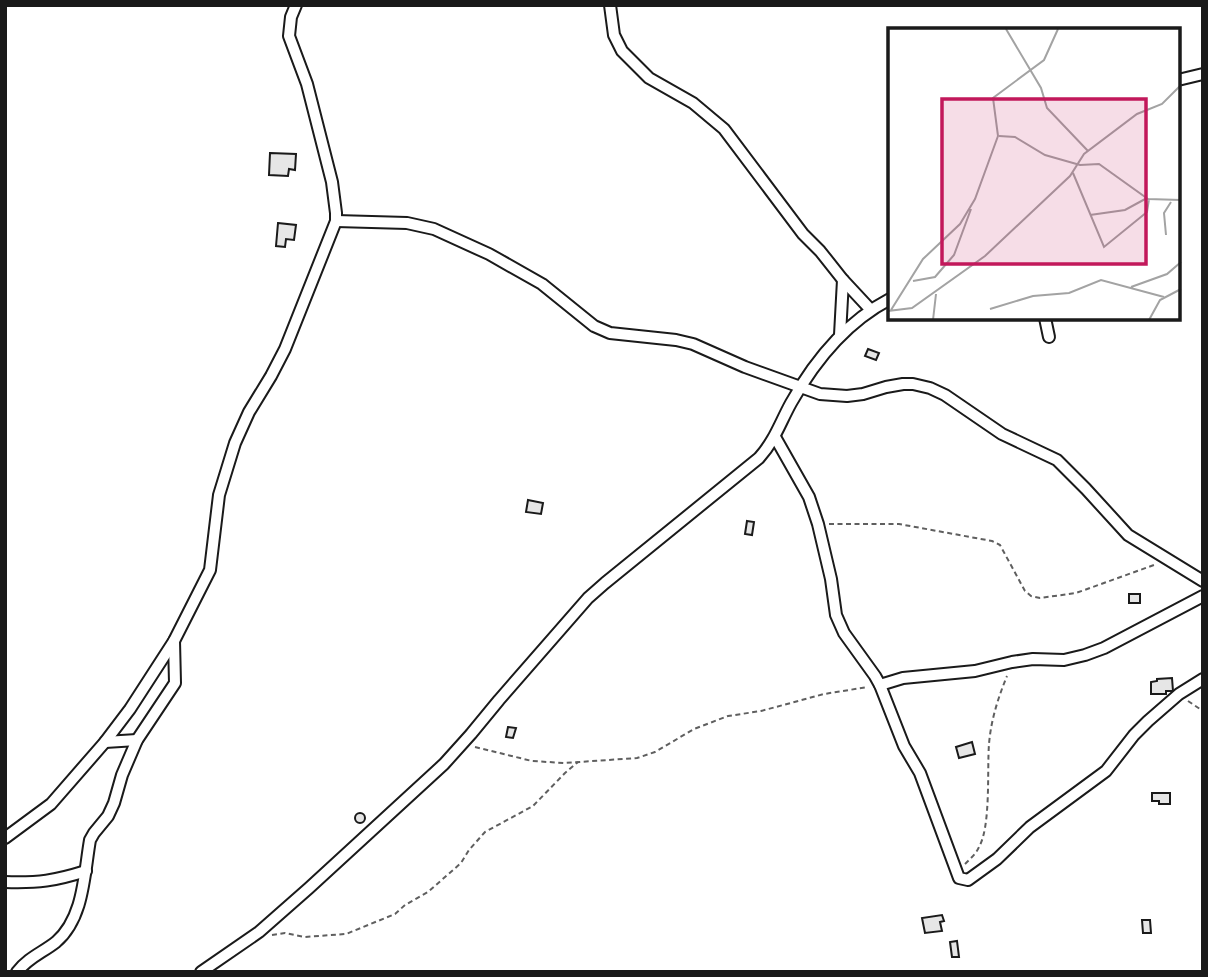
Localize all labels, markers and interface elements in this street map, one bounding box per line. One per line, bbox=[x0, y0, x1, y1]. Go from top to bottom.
inset map bbox=[888, 28, 1180, 320]

